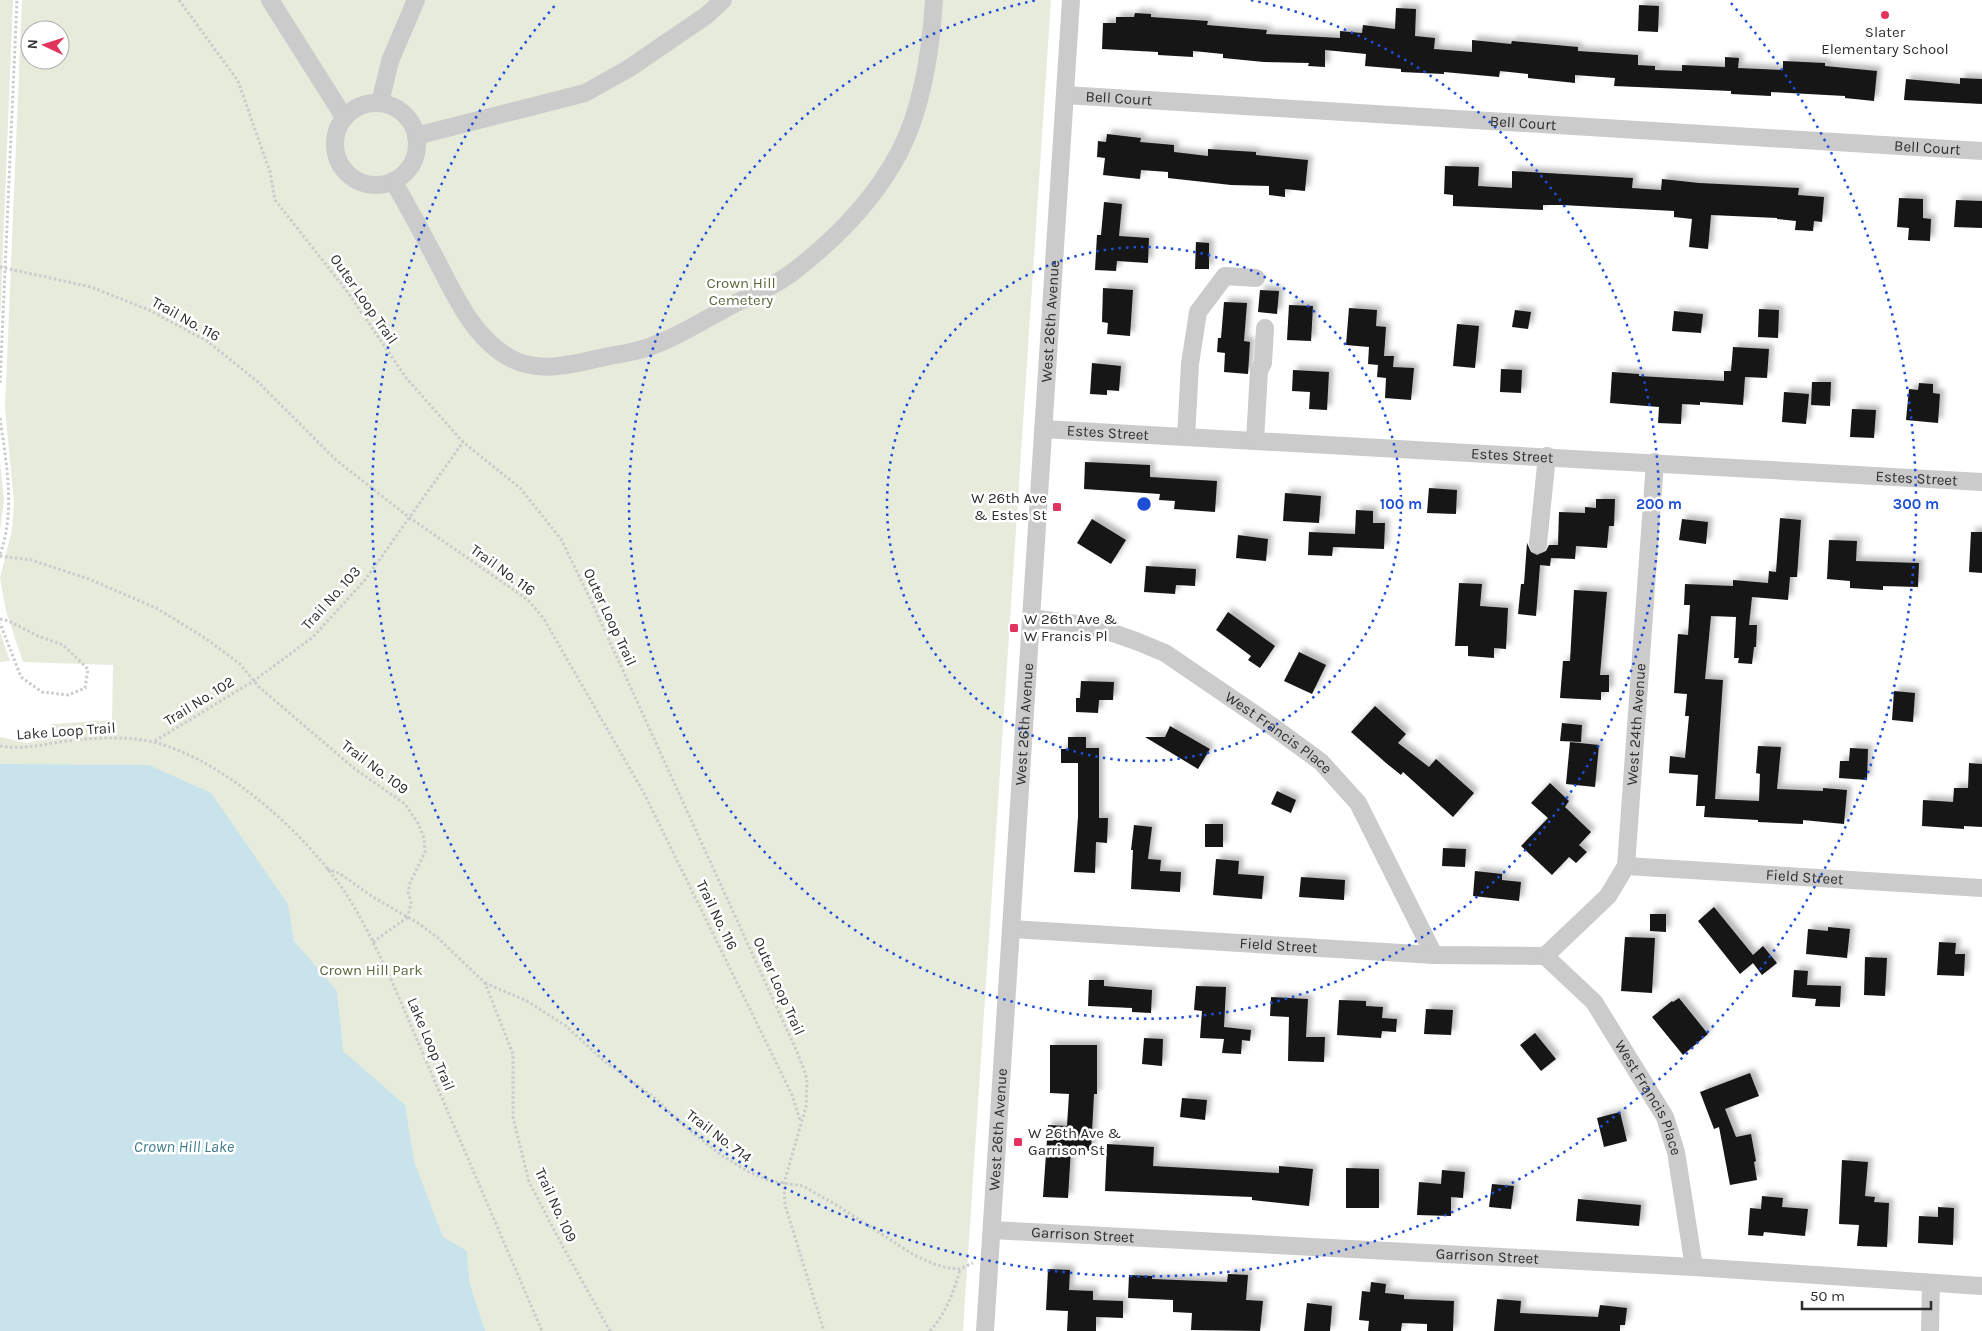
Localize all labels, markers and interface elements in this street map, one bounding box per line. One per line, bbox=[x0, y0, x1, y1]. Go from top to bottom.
marker: Slater Elementary School bbox=[1879, 9, 1891, 21]
north arrow bbox=[20, 20, 70, 70]
place label: Slater Elementary School bbox=[1821, 23, 1949, 58]
text: N bbox=[24, 39, 41, 50]
street label: Bell Court bbox=[1085, 87, 1153, 109]
street label: Bell Court bbox=[1489, 112, 1557, 134]
street label: Bell Court bbox=[1894, 137, 1962, 159]
street label: Outer Loop Trail bbox=[326, 251, 402, 347]
street label: West 26th Avenue bbox=[1037, 259, 1063, 383]
park label: Crown Hill Cemetery bbox=[706, 274, 776, 309]
street label: Trail No. 116 bbox=[149, 293, 223, 345]
street label: Estes Street bbox=[1066, 421, 1150, 444]
street label: Estes Street bbox=[1471, 444, 1554, 467]
street label: Estes Street bbox=[1875, 467, 1959, 490]
place label: W 26th Ave & Estes St bbox=[971, 489, 1047, 524]
centre of rings bbox=[1135, 495, 1153, 513]
text: 100 m bbox=[1380, 495, 1422, 513]
text: 200 m bbox=[1636, 495, 1682, 513]
text: 300 m bbox=[1893, 495, 1939, 513]
marker: W 26th Ave & Estes St bbox=[1051, 501, 1063, 513]
street label: Trail No. 116 bbox=[467, 541, 539, 599]
street label: Trail No. 103 bbox=[298, 562, 364, 634]
street label: Outer Loop Trail bbox=[580, 565, 640, 669]
place label: W 26th Ave & W Francis Pl bbox=[1024, 610, 1118, 645]
marker: W 26th Ave & W Francis Pl bbox=[1008, 622, 1020, 634]
street label: West 26th Avenue bbox=[1011, 662, 1037, 786]
street label: West 24th Avenue bbox=[1623, 663, 1650, 786]
street label: Trail No. 102 bbox=[160, 672, 238, 730]
street label: West Francis Place bbox=[1222, 688, 1336, 777]
street label: Lake Loop Trail bbox=[16, 719, 116, 743]
street label: Trail No. 109 bbox=[338, 736, 412, 798]
street label: Field Street bbox=[1765, 866, 1844, 888]
street label: Trail No. 116 bbox=[692, 877, 742, 953]
street label: Outer Loop Trail bbox=[749, 934, 809, 1038]
street label: Field Street bbox=[1239, 934, 1318, 957]
park label: Crown Hill Park bbox=[319, 961, 423, 979]
street label: Lake Loop Trail bbox=[403, 995, 459, 1093]
street label: West Francis Place bbox=[1611, 1037, 1686, 1158]
street label: West 26th Avenue bbox=[985, 1068, 1011, 1191]
street label: Trail No. 714 bbox=[683, 1106, 756, 1167]
place label: W 26th Ave & Garrison St bbox=[1028, 1124, 1122, 1159]
marker: W 26th Ave & Garrison St bbox=[1012, 1136, 1024, 1148]
water label: Crown Hill Lake bbox=[134, 1137, 235, 1156]
street label: Trail No. 109 bbox=[531, 1165, 581, 1245]
street label: Garrison Street bbox=[1031, 1223, 1135, 1247]
street label: Garrison Street bbox=[1435, 1244, 1540, 1268]
scale bar bbox=[1802, 1278, 1931, 1310]
text: 50 m bbox=[1810, 1287, 1845, 1305]

